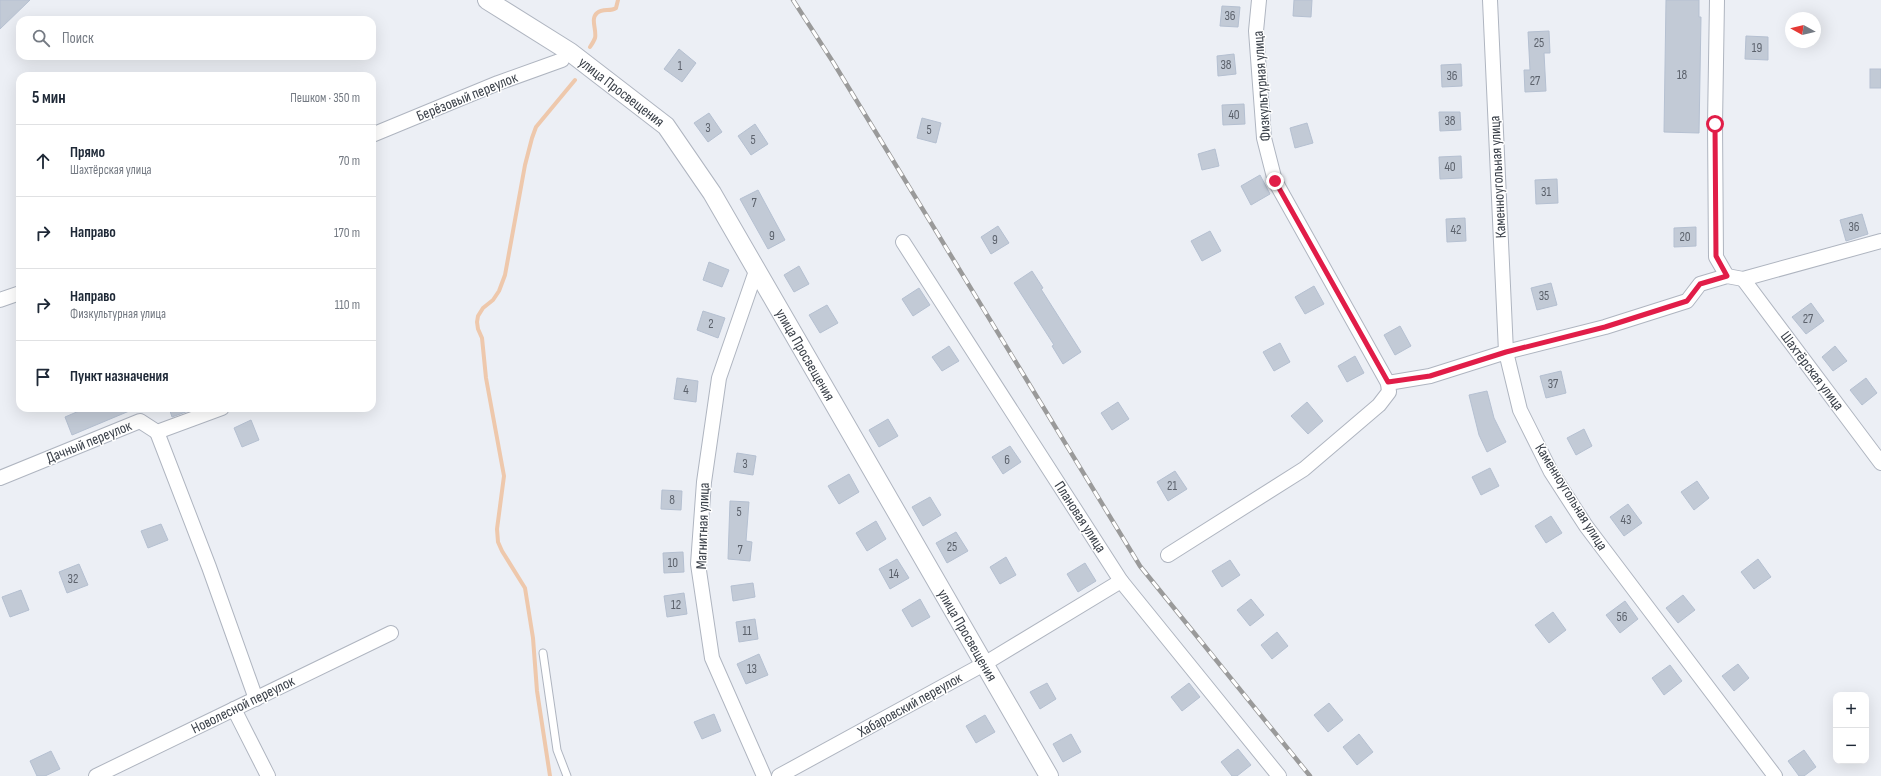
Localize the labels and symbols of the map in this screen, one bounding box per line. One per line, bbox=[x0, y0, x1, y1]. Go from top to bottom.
house number: 36 bbox=[1224, 8, 1236, 24]
north arrow bbox=[1785, 12, 1821, 48]
street label: Физкультурная улица bbox=[1249, 30, 1275, 142]
house number: 25 bbox=[1534, 35, 1544, 51]
house number: 19 bbox=[1752, 40, 1762, 56]
street label: улица Просвещения bbox=[575, 53, 668, 131]
house number: 38 bbox=[1220, 57, 1232, 73]
house number: 1 bbox=[678, 58, 683, 74]
house number: 18 bbox=[1677, 67, 1687, 83]
street label: Берёзовый переулок bbox=[414, 68, 521, 126]
house number: 36 bbox=[1446, 68, 1458, 84]
house number: 27 bbox=[1530, 73, 1541, 89]
house number: 40 bbox=[1228, 107, 1240, 123]
house number: 38 bbox=[1444, 113, 1456, 129]
street label: Каменноугольная улица bbox=[1485, 115, 1511, 239]
route start bbox=[1706, 115, 1724, 133]
house number: 3 bbox=[705, 120, 711, 136]
house number: 5 bbox=[926, 122, 932, 138]
house number: 5 bbox=[750, 132, 756, 148]
house number: 40 bbox=[1444, 159, 1456, 175]
route end bbox=[1266, 172, 1284, 190]
house number: 31 bbox=[1541, 184, 1551, 200]
house number: 7 bbox=[751, 195, 757, 211]
house number: 36 bbox=[1848, 219, 1860, 235]
house number: 42 bbox=[1451, 222, 1461, 238]
house number: 9 bbox=[769, 228, 775, 244]
house number: 20 bbox=[1679, 229, 1691, 245]
house number: 9 bbox=[992, 232, 998, 248]
house number: 35 bbox=[1539, 288, 1549, 304]
street label: улица Просвещения bbox=[771, 305, 840, 404]
house number: 27 bbox=[1803, 311, 1814, 327]
house number: 2 bbox=[708, 316, 714, 332]
street label: Шахтёрская улица bbox=[1776, 328, 1848, 415]
house number: 37 bbox=[1548, 376, 1559, 392]
house number: 4 bbox=[683, 382, 689, 398]
street label: Дачный переулок bbox=[44, 416, 135, 468]
street label: Каменноугольная улица bbox=[1530, 440, 1612, 554]
house number: 6 bbox=[1004, 452, 1010, 468]
house number: 3 bbox=[742, 456, 748, 472]
street label: Плановая улица bbox=[1050, 478, 1110, 556]
house number: 21 bbox=[1167, 478, 1177, 494]
street label: Магнитная улица bbox=[692, 482, 714, 570]
house number: 8 bbox=[669, 492, 675, 508]
house number: 5 bbox=[736, 504, 742, 520]
house number: 43 bbox=[1621, 512, 1631, 528]
house number: 25 bbox=[947, 539, 957, 555]
house number: 7 bbox=[737, 542, 743, 558]
house number: 10 bbox=[668, 555, 678, 571]
house number: 14 bbox=[889, 566, 900, 582]
house number: 32 bbox=[68, 571, 78, 587]
street label: улица Просвещения bbox=[933, 585, 1002, 685]
house number: 12 bbox=[671, 597, 681, 613]
house number: 56 bbox=[1617, 609, 1628, 625]
house number: 11 bbox=[742, 623, 752, 639]
house number: 13 bbox=[747, 661, 757, 677]
street label: Хабаровский переулок bbox=[854, 668, 966, 742]
street label: Новолесной переулок bbox=[188, 672, 298, 738]

